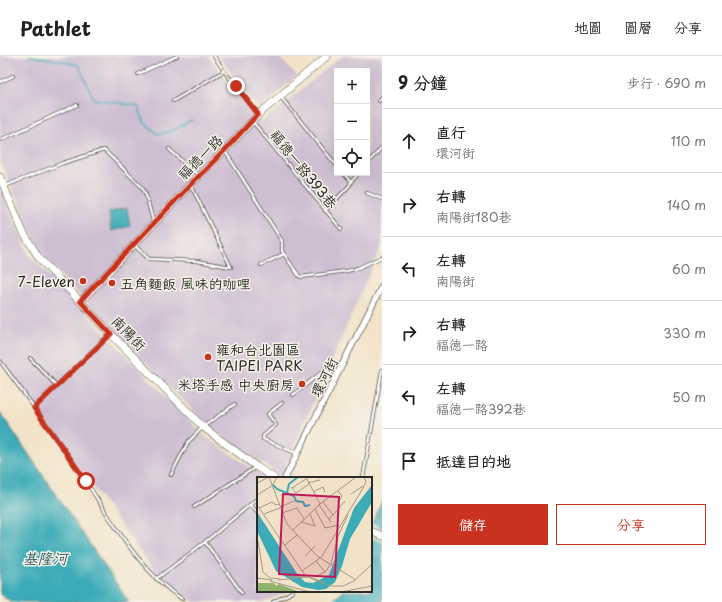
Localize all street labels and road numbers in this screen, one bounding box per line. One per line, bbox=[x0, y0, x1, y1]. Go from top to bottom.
street label: 福德一路393巷 bbox=[266, 125, 343, 214]
street label: 福德一路 bbox=[173, 130, 227, 184]
street label: 南陽街 bbox=[107, 311, 151, 355]
street label: 環河街 bbox=[305, 354, 343, 400]

